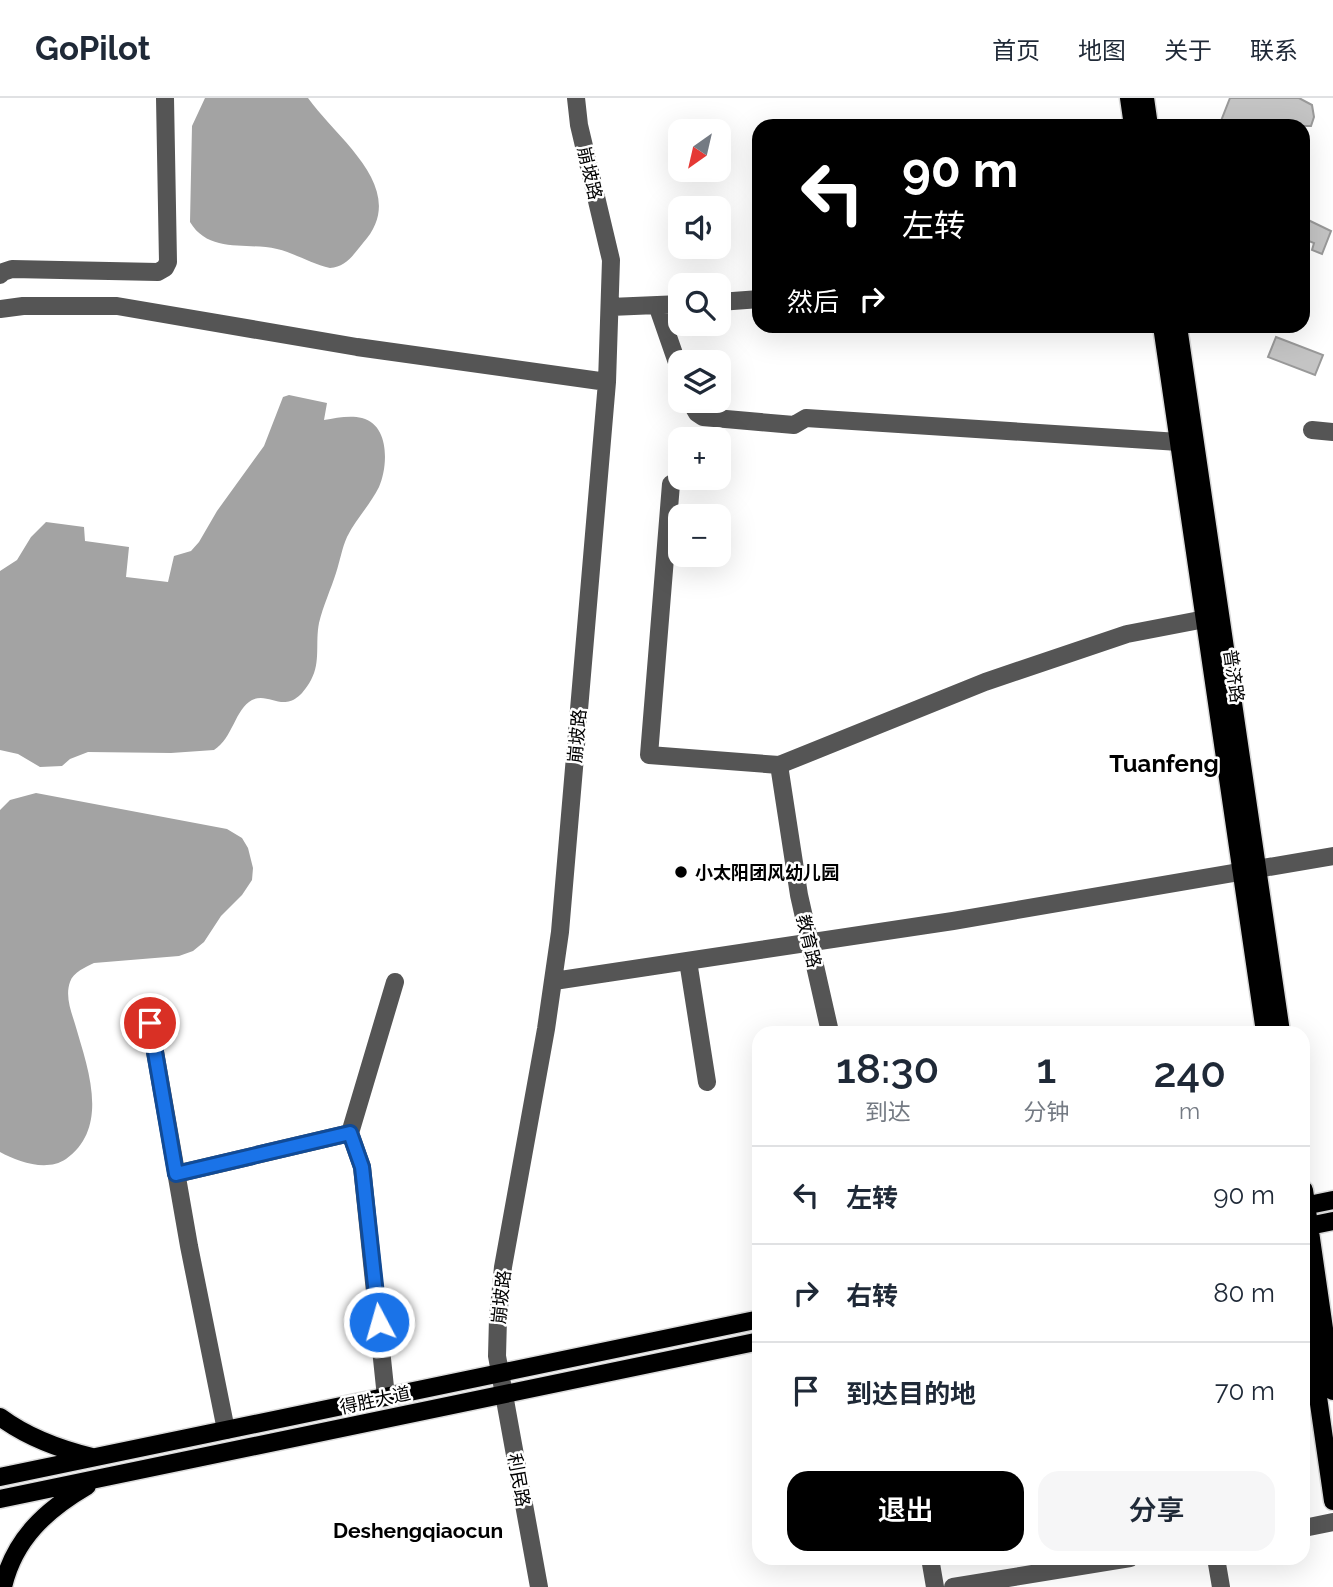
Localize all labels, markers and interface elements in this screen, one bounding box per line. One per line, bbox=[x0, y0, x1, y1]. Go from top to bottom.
text: GoPilot bbox=[35, 29, 150, 68]
text: 首页 bbox=[992, 36, 1040, 65]
text: 地图 bbox=[1078, 36, 1126, 65]
text: 关于 bbox=[1164, 36, 1212, 65]
text: 联系 bbox=[1250, 36, 1298, 65]
north arrow bbox=[668, 119, 732, 182]
map controls bbox=[668, 119, 731, 567]
text: 90 m bbox=[902, 141, 1018, 198]
street label: 崩坡路 bbox=[574, 144, 606, 202]
icon: left bbox=[787, 147, 878, 238]
button: sound bbox=[668, 196, 731, 259]
text: 左转 bbox=[902, 207, 966, 244]
button: search bbox=[668, 273, 731, 336]
icon: right bbox=[853, 280, 891, 318]
text: 然后 bbox=[787, 287, 839, 317]
button: layers bbox=[668, 350, 731, 413]
button: + bbox=[668, 427, 731, 490]
button: − bbox=[668, 504, 731, 567]
street label: 普济路 bbox=[1220, 648, 1248, 704]
street label: 崩坡路 bbox=[564, 708, 590, 764]
district label: Tuanfeng bbox=[1109, 749, 1219, 778]
place label: 小太阳团风幼儿园 bbox=[695, 862, 839, 883]
marker: 小太阳团风幼儿园 bbox=[673, 864, 689, 880]
street label: 教育路 bbox=[793, 912, 825, 970]
pin bbox=[120, 993, 180, 1053]
icon: arrive bbox=[131, 1004, 169, 1042]
text: 18:30 bbox=[836, 1044, 939, 1093]
text: 1 bbox=[1036, 1044, 1056, 1093]
text: 240 bbox=[1153, 1048, 1226, 1097]
text: m bbox=[1179, 1097, 1200, 1124]
text: 到达 bbox=[865, 1098, 911, 1125]
text: 分钟 bbox=[1023, 1098, 1069, 1125]
icon: left bbox=[787, 1176, 825, 1214]
text: 90 m bbox=[1213, 1180, 1275, 1210]
text: 左转 bbox=[846, 1183, 898, 1213]
street label: 崩坡路 bbox=[488, 1269, 514, 1325]
icon: right bbox=[787, 1274, 825, 1312]
text: 80 m bbox=[1213, 1278, 1275, 1308]
text: 右转 bbox=[846, 1281, 898, 1311]
position arrow bbox=[342, 1285, 416, 1359]
icon: arrive bbox=[787, 1372, 825, 1410]
text: 70 m bbox=[1215, 1376, 1275, 1406]
text: 到达目的地 bbox=[846, 1379, 976, 1409]
street label: 得胜大道 bbox=[338, 1382, 412, 1418]
street label: 利民路 bbox=[504, 1452, 534, 1508]
button: 退出 bbox=[787, 1471, 1024, 1551]
button: 分享 bbox=[1038, 1471, 1275, 1551]
district label: Deshengqiaocun bbox=[333, 1518, 503, 1543]

